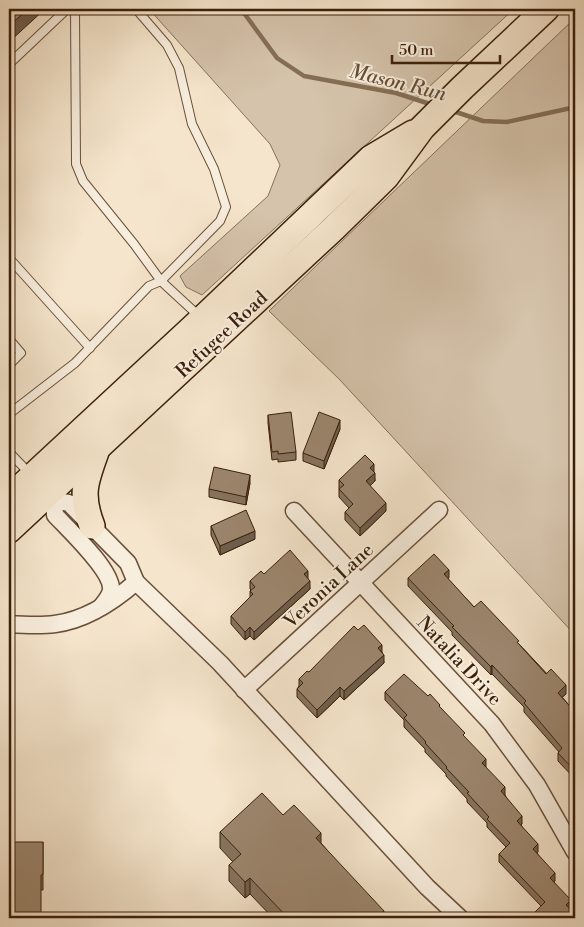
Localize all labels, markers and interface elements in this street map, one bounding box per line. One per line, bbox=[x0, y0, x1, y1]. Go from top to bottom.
scale bar bbox=[392, 32, 499, 64]
text: 50 m bbox=[399, 41, 433, 60]
water label: Mason Run bbox=[347, 59, 449, 108]
street label: Refugee Road bbox=[171, 286, 273, 383]
street label: Veronia Lane bbox=[278, 538, 379, 634]
street label: Natalia Drive bbox=[412, 611, 507, 711]

